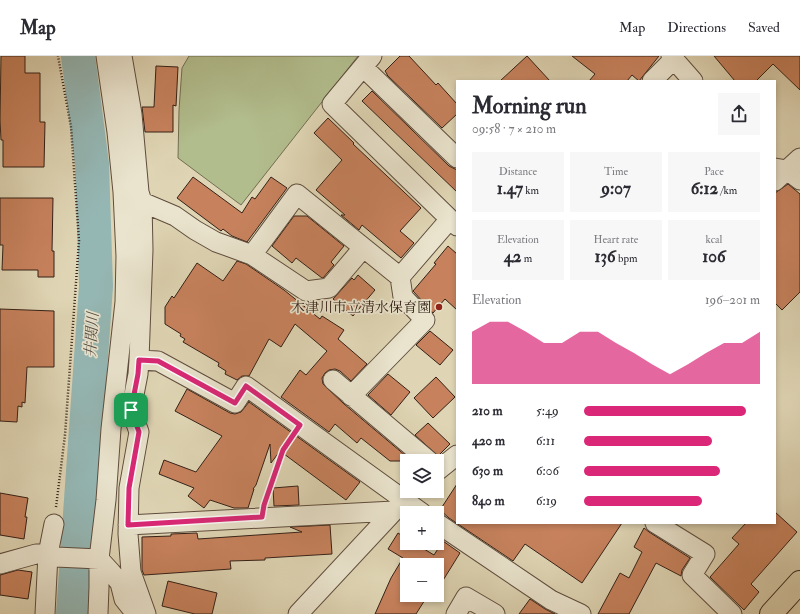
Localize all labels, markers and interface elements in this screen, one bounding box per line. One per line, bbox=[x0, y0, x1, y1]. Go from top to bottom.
text: Map bbox=[20, 16, 56, 40]
text: Map bbox=[619, 19, 645, 36]
text: Directions bbox=[667, 19, 726, 36]
text: Saved bbox=[748, 19, 780, 36]
text: Morning run bbox=[472, 92, 587, 120]
button: share bbox=[718, 93, 760, 135]
text: 09:58 · 7 × 210 m bbox=[472, 121, 556, 137]
text: Distance bbox=[499, 165, 537, 178]
text: Time bbox=[604, 165, 628, 178]
text: Pace bbox=[704, 165, 724, 178]
text: 1.47 bbox=[497, 178, 523, 199]
text: 9:07 bbox=[601, 178, 631, 199]
text: 6:12 bbox=[691, 178, 718, 199]
text: km bbox=[523, 184, 539, 197]
text: /km bbox=[718, 184, 737, 197]
text: Elevation bbox=[497, 233, 539, 246]
text: Heart rate bbox=[594, 233, 638, 246]
text: kcal bbox=[706, 233, 722, 246]
text: 42 bbox=[504, 246, 521, 267]
text: 136 bbox=[595, 246, 616, 267]
text: 106 bbox=[702, 246, 726, 267]
text: m bbox=[521, 252, 532, 265]
text: bpm bbox=[616, 252, 637, 265]
text: Elevation bbox=[472, 292, 522, 308]
text: 196–201 m bbox=[705, 292, 760, 308]
place label: 木津川市立清水保育園 bbox=[291, 299, 431, 316]
marker: 木津川市立清水保育園 bbox=[434, 302, 444, 312]
water label: 井関川 bbox=[81, 310, 103, 358]
pin bbox=[114, 393, 148, 427]
icon: arrive bbox=[120, 399, 142, 421]
text: 210 m bbox=[472, 403, 503, 419]
text: 5:49 bbox=[536, 403, 559, 419]
text: 420 m bbox=[472, 433, 505, 449]
text: 6:11 bbox=[536, 433, 555, 449]
map controls bbox=[400, 454, 444, 602]
button: layers bbox=[400, 454, 444, 498]
text: 630 m bbox=[472, 463, 503, 479]
text: 6:06 bbox=[536, 463, 559, 479]
text: 840 m bbox=[472, 493, 505, 509]
text: 6:19 bbox=[536, 493, 557, 509]
button: + bbox=[400, 506, 444, 550]
button: − bbox=[400, 558, 444, 602]

